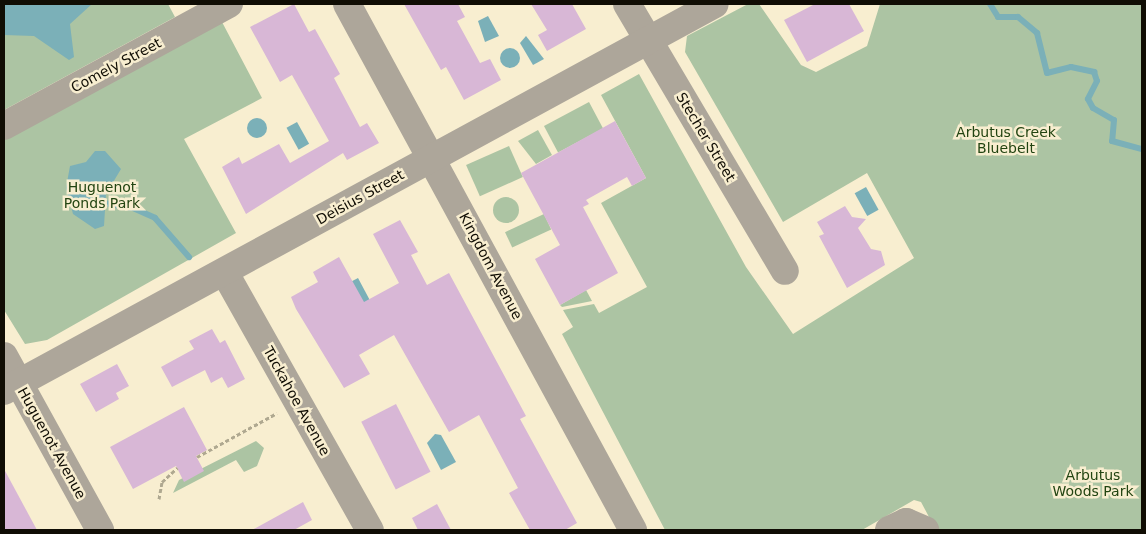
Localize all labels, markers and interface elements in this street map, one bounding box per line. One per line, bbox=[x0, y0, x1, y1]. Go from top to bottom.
street label: Comely Street bbox=[68, 34, 164, 96]
street label: Stecher Street bbox=[673, 89, 739, 185]
park label: Arbutus Creek Bluebelt bbox=[956, 124, 1056, 156]
street label: Deisius Street bbox=[313, 166, 407, 228]
park label: Huguenot Ponds Park bbox=[64, 179, 140, 212]
street label: Kingdom Avenue bbox=[456, 210, 526, 322]
street label: Tuckahoe Avenue bbox=[260, 344, 334, 458]
street label: Huguenot Avenue bbox=[14, 384, 90, 502]
park label: Arbutus Woods Park bbox=[1052, 467, 1134, 500]

